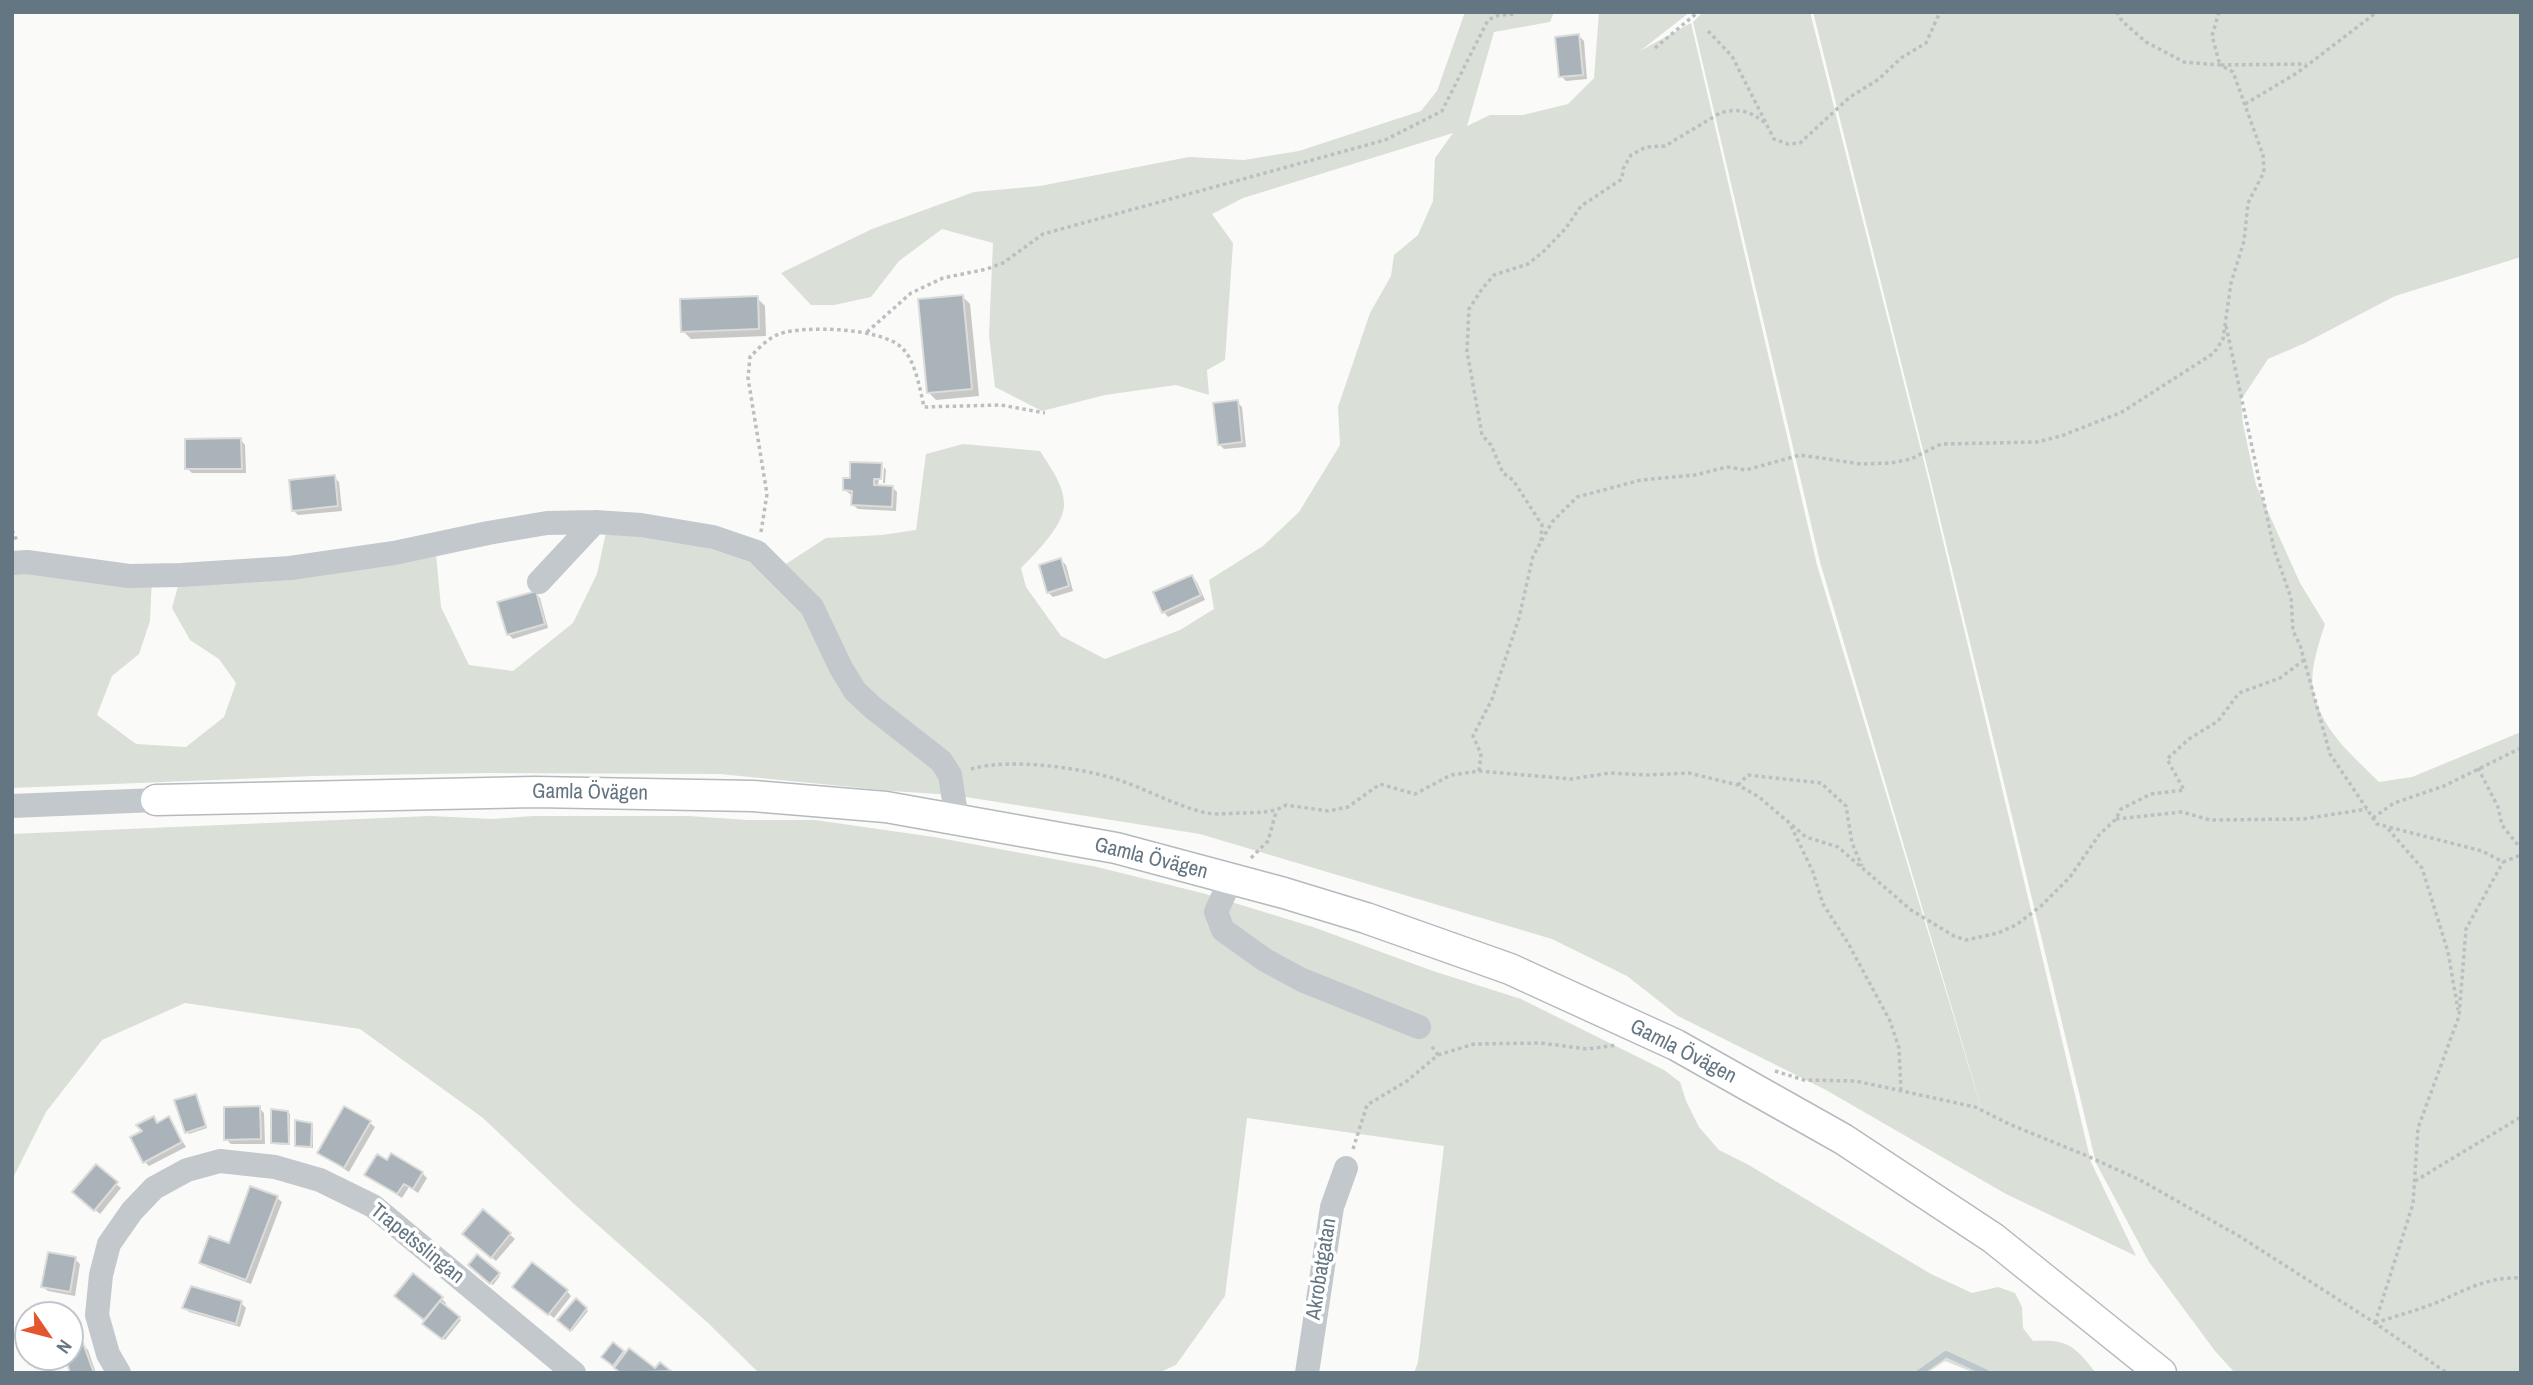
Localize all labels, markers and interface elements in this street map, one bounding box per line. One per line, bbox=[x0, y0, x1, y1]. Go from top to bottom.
street label: Gamla Övägen bbox=[532, 779, 648, 807]
street label: Gamla Övägen bbox=[1092, 833, 1210, 885]
street label: Gamla Övägen bbox=[1626, 1014, 1740, 1090]
street label: Trapetsslingan bbox=[365, 1199, 469, 1289]
street label: Akrobatgatan bbox=[1302, 1216, 1342, 1322]
north arrow bbox=[14, 1301, 84, 1371]
text: N bbox=[51, 1335, 78, 1359]

